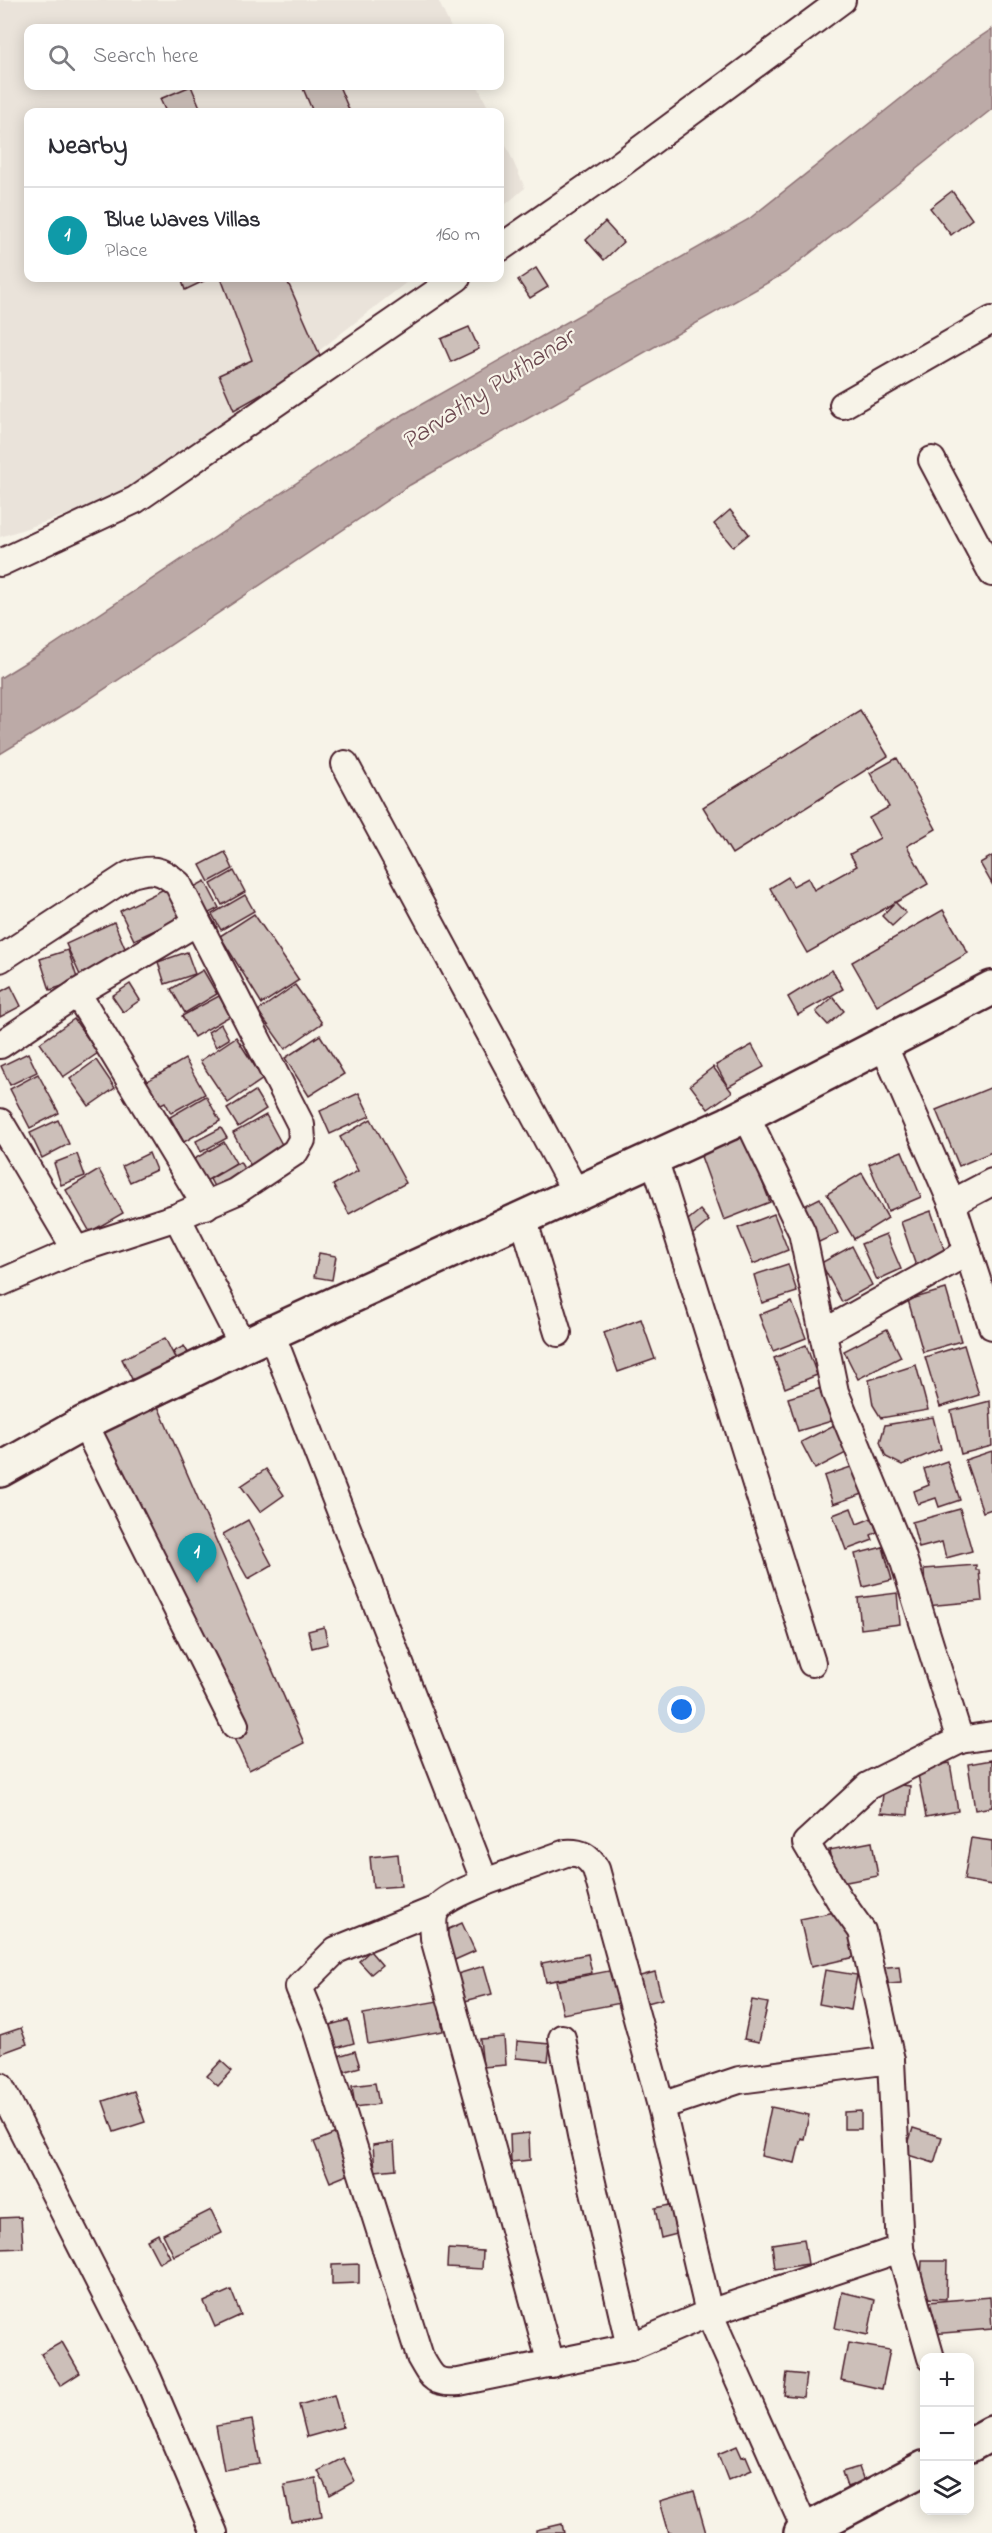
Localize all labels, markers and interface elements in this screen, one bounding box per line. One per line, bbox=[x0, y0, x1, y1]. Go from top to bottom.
search box bbox=[24, 24, 504, 90]
icon: search bbox=[45, 41, 78, 74]
text: Search here bbox=[93, 41, 198, 73]
text: Nearby bbox=[48, 128, 127, 166]
text: Blue Waves Villas bbox=[105, 205, 261, 237]
text: 1 bbox=[64, 221, 71, 250]
text: 160 m bbox=[436, 221, 480, 250]
text: Place bbox=[105, 237, 147, 266]
water label: Parvathy Puthanar bbox=[394, 319, 585, 461]
pin: 1 bbox=[178, 1534, 216, 1583]
your location bbox=[667, 1695, 696, 1724]
map controls bbox=[920, 2353, 974, 2515]
button: + bbox=[920, 2353, 974, 2407]
button: − bbox=[920, 2407, 974, 2461]
button: layers bbox=[920, 2461, 974, 2515]

